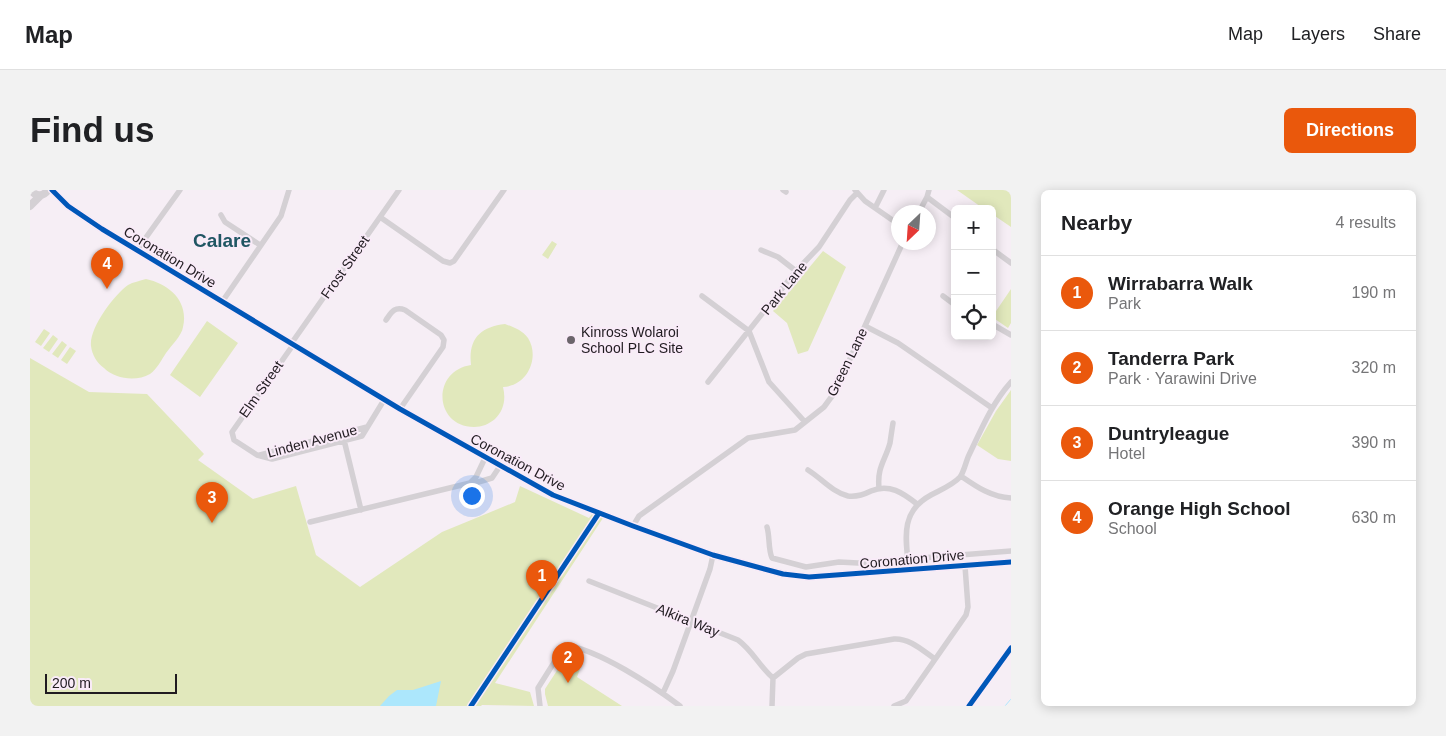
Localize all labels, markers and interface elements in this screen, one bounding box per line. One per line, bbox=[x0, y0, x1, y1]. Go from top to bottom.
text: Map bbox=[25, 21, 73, 48]
text: Map bbox=[1228, 24, 1263, 44]
text: Layers bbox=[1291, 24, 1345, 44]
text: Share bbox=[1373, 24, 1421, 44]
button: Directions bbox=[1284, 108, 1416, 153]
text: Find us bbox=[30, 110, 154, 149]
north arrow bbox=[891, 205, 936, 250]
map controls bbox=[951, 205, 996, 340]
button: + bbox=[951, 205, 996, 250]
text: Nearby bbox=[1061, 211, 1132, 234]
text: 4 results bbox=[1336, 214, 1396, 231]
street label: Coronation Drive bbox=[121, 223, 219, 291]
district label: Calare bbox=[193, 230, 251, 251]
street label: Frost Street bbox=[317, 232, 373, 302]
pin: 4 bbox=[91, 248, 123, 289]
button: − bbox=[951, 250, 996, 295]
street label: Park Lane bbox=[758, 258, 810, 318]
text: Wirrabarra Walk bbox=[1108, 273, 1253, 294]
text: 1 bbox=[1073, 284, 1081, 301]
text: 190 m bbox=[1352, 284, 1396, 301]
button: locate bbox=[951, 295, 996, 340]
text: Park bbox=[1108, 295, 1141, 312]
place label: Kinross Wolaroi School PLC Site bbox=[581, 324, 683, 356]
street label: Green Lane bbox=[824, 325, 870, 399]
marker: Kinross Wolaroi School PLC Site bbox=[565, 334, 577, 346]
text: Tanderra Park bbox=[1108, 348, 1234, 369]
street label: Elm Street bbox=[236, 358, 286, 420]
text: 2 bbox=[1073, 359, 1081, 376]
text: 320 m bbox=[1352, 359, 1396, 376]
text: Park · Yarawini Drive bbox=[1108, 370, 1257, 387]
street label: Linden Avenue bbox=[265, 421, 359, 461]
text: Duntryleague bbox=[1108, 423, 1229, 444]
street label: Coronation Drive bbox=[468, 430, 568, 494]
text: 3 bbox=[1073, 434, 1081, 451]
text: 390 m bbox=[1352, 434, 1396, 451]
text: Hotel bbox=[1108, 445, 1145, 462]
pin: 3 bbox=[196, 482, 228, 523]
your location bbox=[459, 483, 485, 509]
text: Orange High School bbox=[1108, 498, 1291, 519]
text: 4 bbox=[1073, 509, 1081, 526]
text: 630 m bbox=[1352, 509, 1396, 526]
text: School bbox=[1108, 520, 1157, 537]
street label: Coronation Drive bbox=[859, 546, 965, 572]
pin: 1 bbox=[526, 560, 558, 601]
street label: Alkira Way bbox=[654, 600, 722, 640]
pin: 2 bbox=[552, 642, 584, 683]
scale bar bbox=[45, 671, 178, 694]
text: 200 m bbox=[52, 675, 91, 691]

